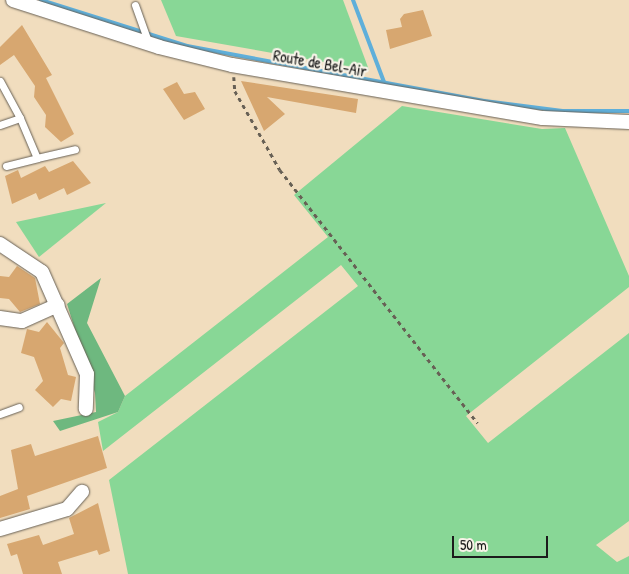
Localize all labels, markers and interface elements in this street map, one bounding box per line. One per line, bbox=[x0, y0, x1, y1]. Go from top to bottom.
street label: Route de Bel-Air bbox=[272, 45, 368, 81]
scale bar bbox=[454, 526, 550, 558]
text: 50 m bbox=[460, 534, 487, 555]

